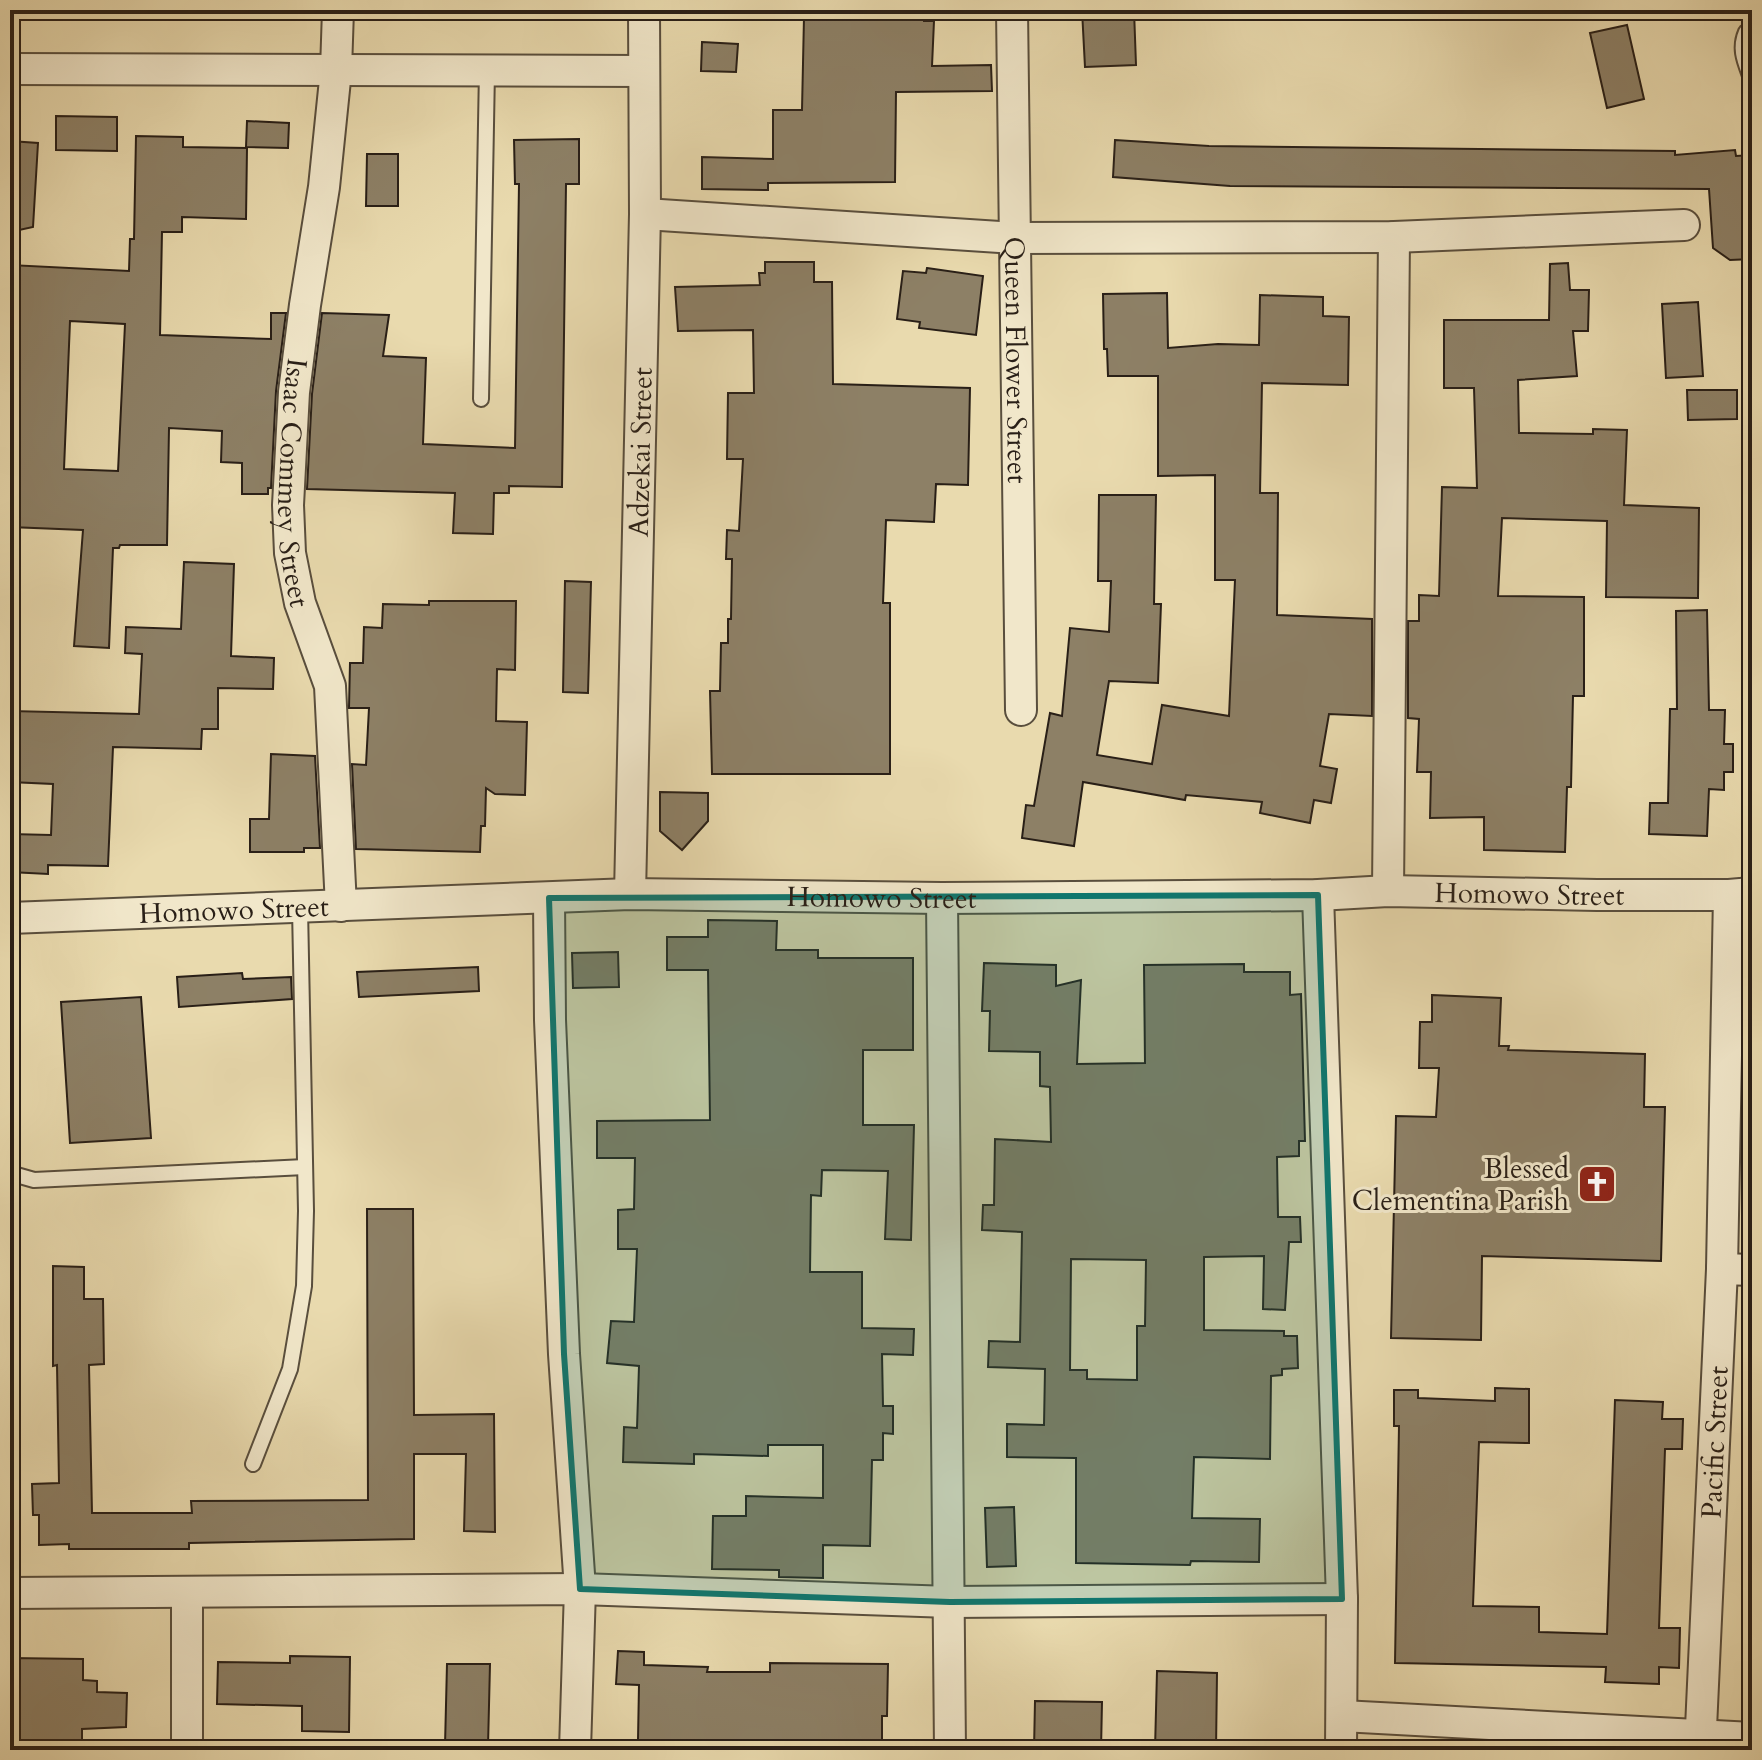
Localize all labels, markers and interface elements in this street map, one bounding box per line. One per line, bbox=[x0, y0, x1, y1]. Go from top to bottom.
street label: Queen Flower Street bbox=[995, 236, 1036, 484]
street label: Isaac Commey Street bbox=[268, 356, 318, 611]
street label: Adzekai Street bbox=[620, 367, 662, 538]
street label: Homowo Street bbox=[1434, 874, 1624, 915]
street label: Homowo Street bbox=[786, 878, 977, 918]
street label: Homowo Street bbox=[138, 888, 330, 933]
place label: Blessed Clementina Parish bbox=[1352, 1150, 1569, 1220]
church icon: Blessed Clementina Parish bbox=[1576, 1163, 1618, 1205]
street label: Pacific Street bbox=[1693, 1365, 1738, 1520]

